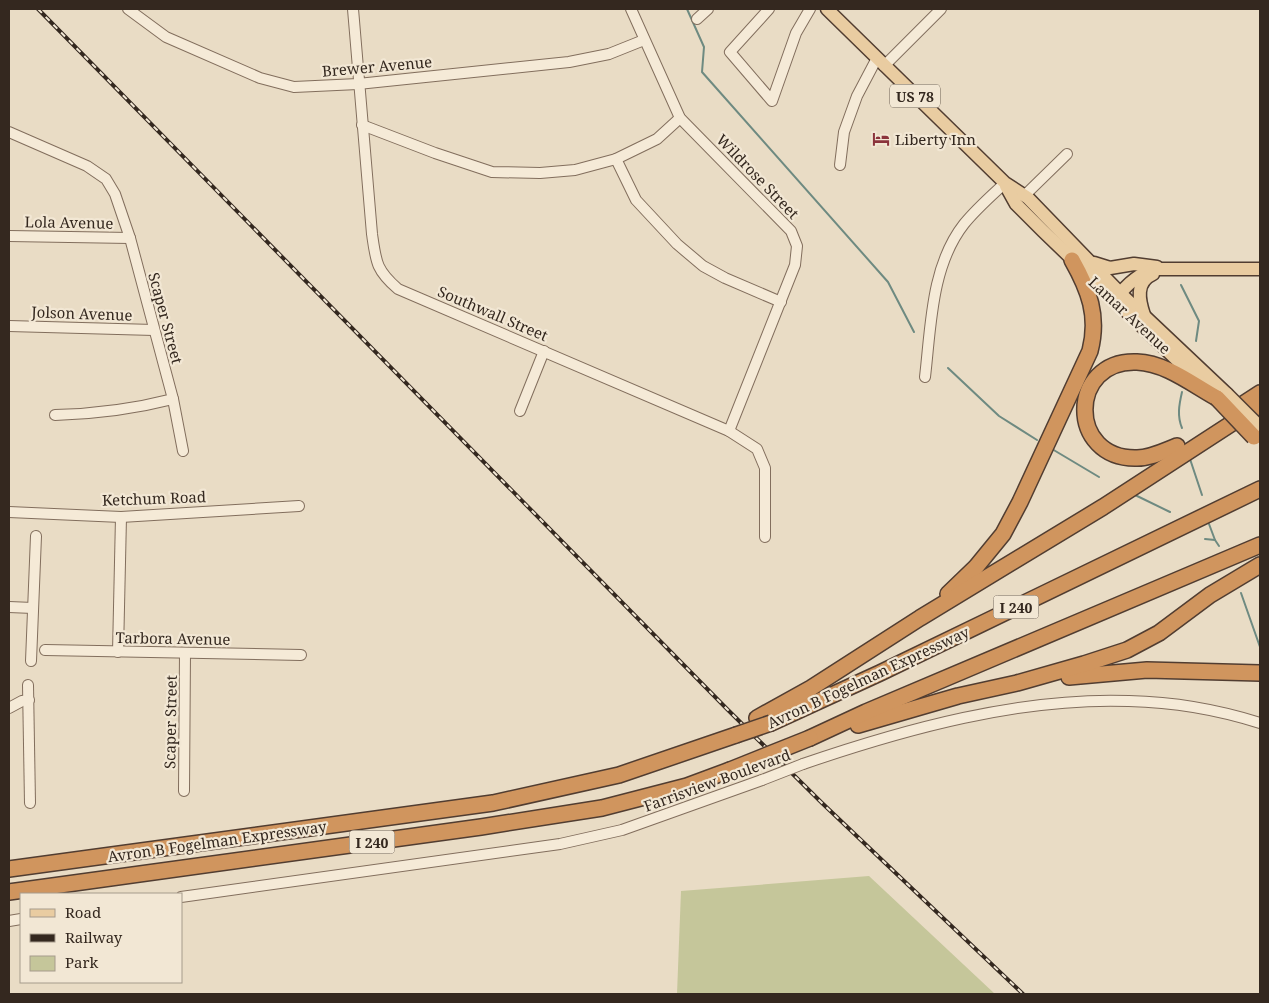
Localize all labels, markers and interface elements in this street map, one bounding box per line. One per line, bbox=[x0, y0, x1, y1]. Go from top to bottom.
street label: Brewer Avenue bbox=[321, 51, 433, 81]
road number: US 78 bbox=[890, 84, 940, 108]
street label: Wildrose Street bbox=[712, 129, 804, 223]
hotel icon: Liberty Inn bbox=[871, 129, 891, 149]
place label: Liberty Inn bbox=[895, 129, 976, 149]
street label: Lola Avenue bbox=[25, 211, 113, 233]
street label: Scaper Street bbox=[144, 270, 188, 366]
street label: Lamar Avenue bbox=[1085, 272, 1175, 358]
street label: Southwall Street bbox=[435, 281, 551, 345]
street label: Jolson Avenue bbox=[30, 301, 133, 325]
street label: Ketchum Road bbox=[102, 486, 206, 510]
road number: I 240 bbox=[994, 596, 1038, 618]
street label: Avron B Fogelman Expressway bbox=[764, 621, 973, 733]
street label: Tarbora Avenue bbox=[115, 627, 231, 649]
street label: Scaper Street bbox=[159, 675, 181, 769]
street label: Farrisview Boulevard bbox=[641, 744, 793, 816]
street label: Avron B Fogelman Expressway bbox=[106, 816, 328, 866]
road number: I 240 bbox=[350, 830, 394, 854]
legend bbox=[20, 893, 182, 983]
text: Road bbox=[65, 902, 101, 922]
text: Railway bbox=[65, 927, 123, 947]
text: Park bbox=[65, 952, 99, 972]

